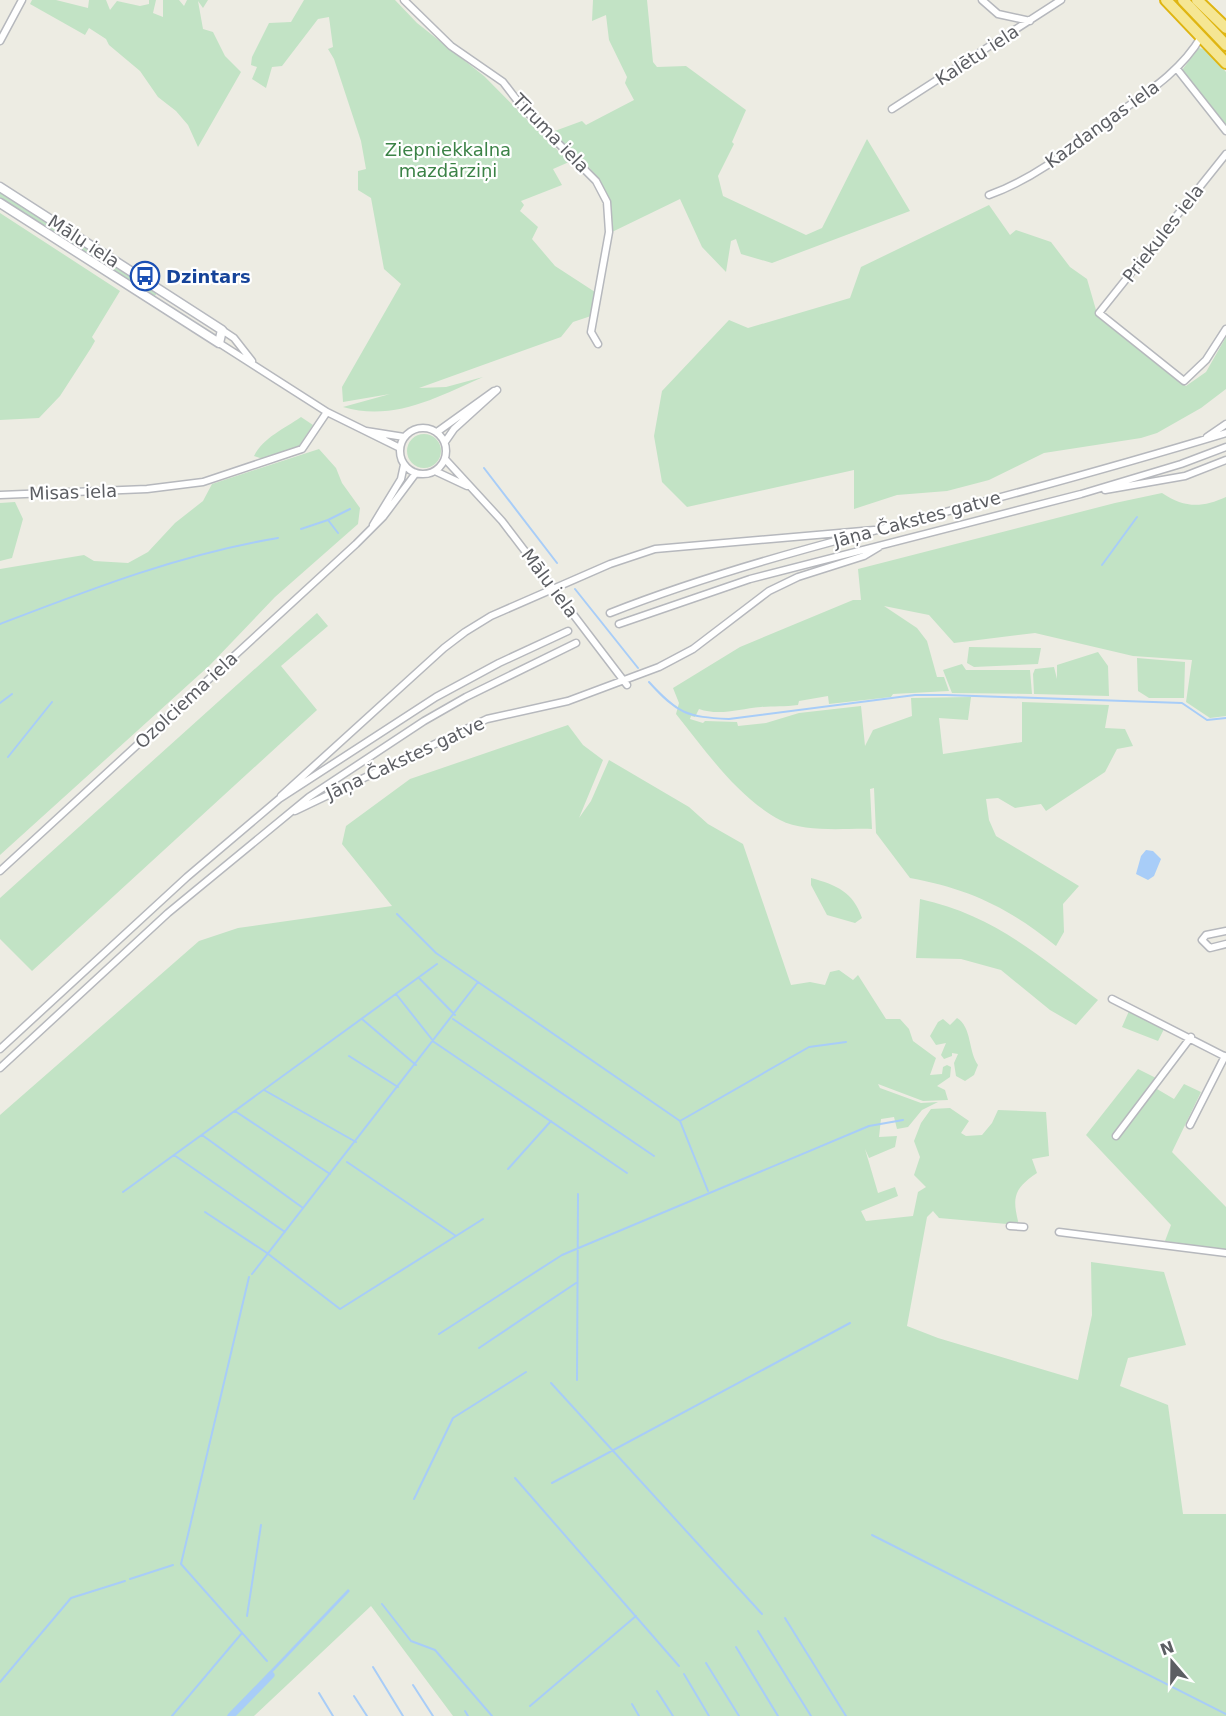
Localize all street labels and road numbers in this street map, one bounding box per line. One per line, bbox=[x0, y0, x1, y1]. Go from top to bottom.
street label: Kalētu iela bbox=[931, 20, 1023, 90]
street label: Kazdangas iela bbox=[1041, 76, 1163, 172]
street label: Tīruma iela bbox=[508, 89, 594, 177]
street label: Priekules iela bbox=[1118, 180, 1208, 286]
street label: Mālu iela bbox=[44, 210, 124, 272]
street label: Misas iela bbox=[29, 480, 117, 504]
street label: Jāņa Čakstes gatve bbox=[830, 487, 1003, 552]
street label: Mālu iela bbox=[517, 544, 583, 622]
street label: Ozolciema iela bbox=[131, 647, 241, 753]
street label: Jāņa Čakstes gatve bbox=[322, 712, 488, 804]

